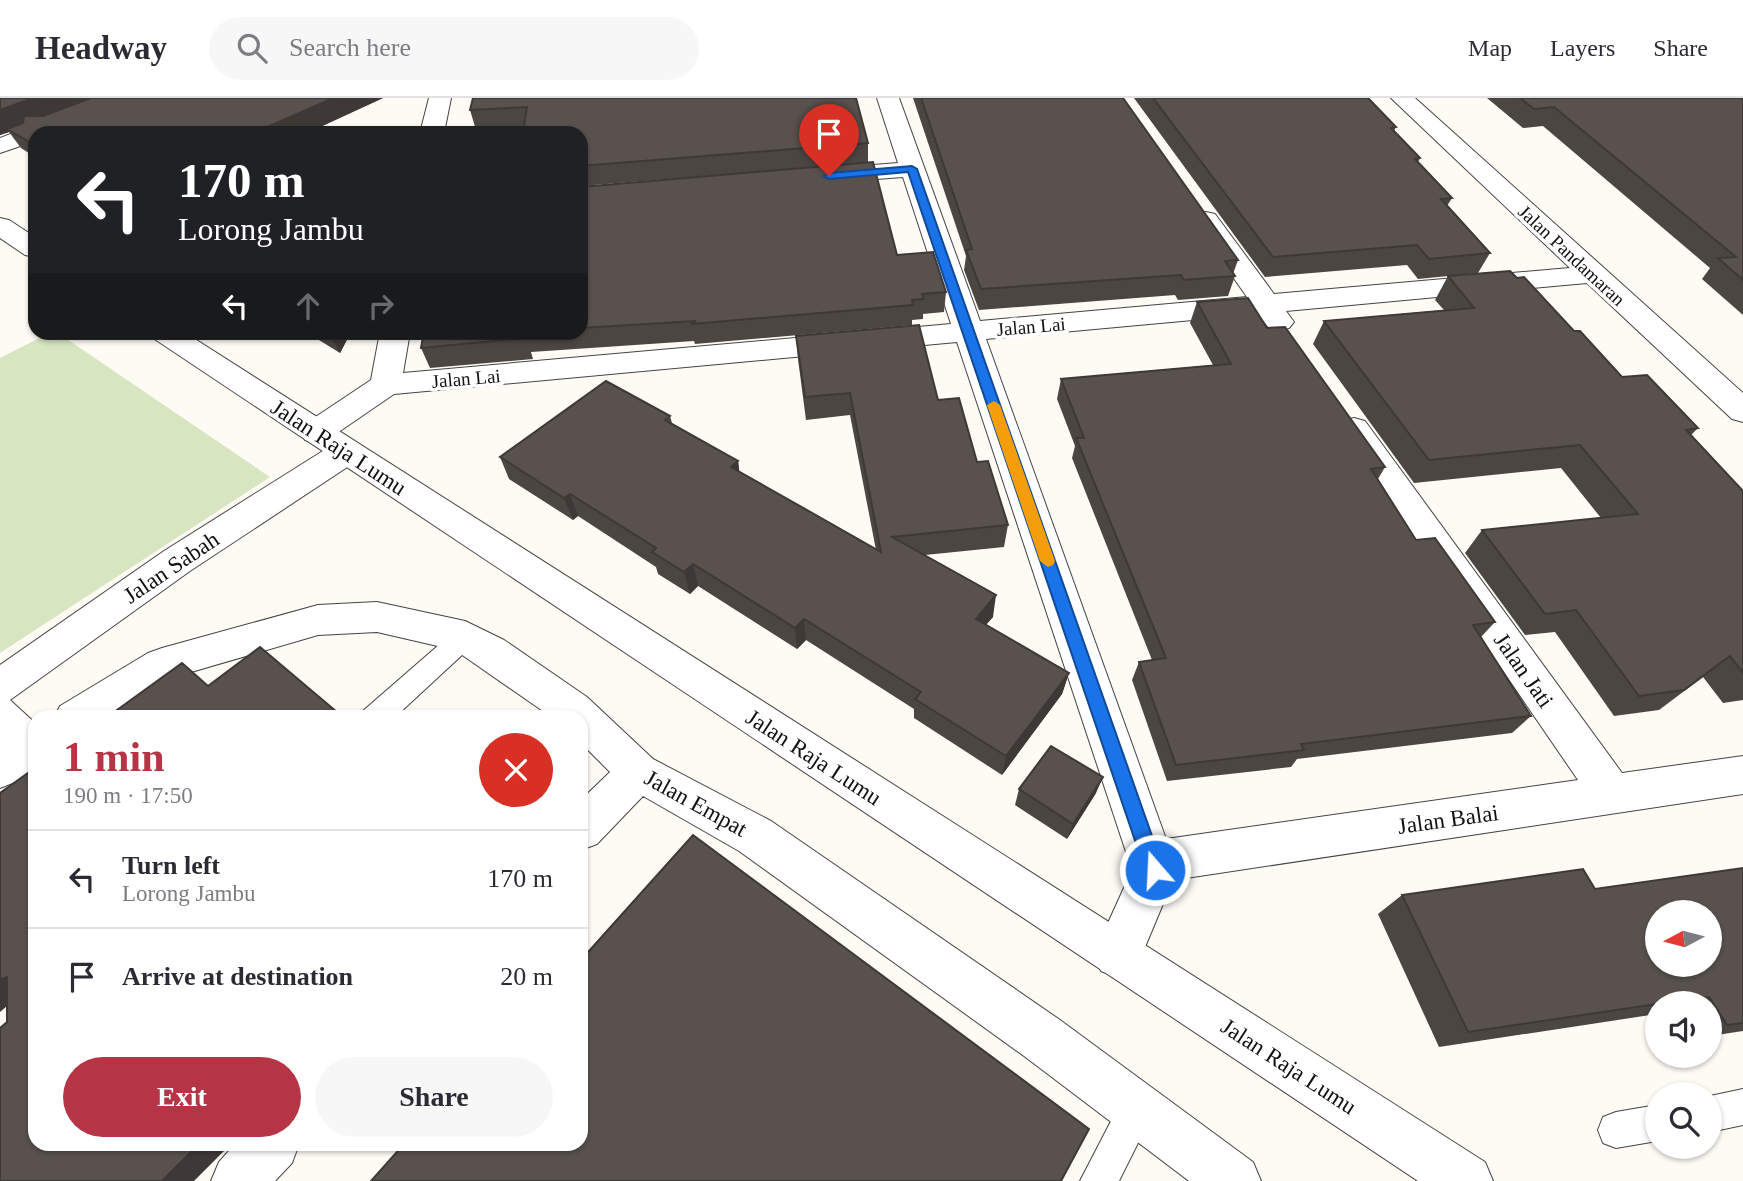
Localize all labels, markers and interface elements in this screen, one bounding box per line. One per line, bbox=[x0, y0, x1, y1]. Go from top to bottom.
search box bbox=[209, 17, 699, 80]
icon: search bbox=[233, 29, 271, 67]
text: Headway bbox=[35, 30, 167, 66]
text: Search here bbox=[289, 33, 411, 62]
text: Map bbox=[1468, 35, 1512, 61]
text: Layers bbox=[1550, 35, 1615, 61]
text: Share bbox=[1653, 35, 1708, 61]
pin bbox=[799, 104, 859, 176]
icon: arrive bbox=[810, 115, 848, 153]
text: 170 m bbox=[178, 153, 305, 208]
icon: left bbox=[63, 154, 154, 245]
street label: Jalan Pandamaran bbox=[1514, 201, 1630, 310]
text: Lorong Jambu bbox=[178, 211, 364, 247]
icon: left bbox=[216, 287, 254, 325]
icon: ahead bbox=[289, 287, 327, 325]
icon: right bbox=[362, 287, 400, 325]
street label: Jalan Lai bbox=[996, 313, 1066, 340]
street label: Jalan Lai bbox=[431, 365, 501, 392]
street label: Jalan Raja Lumu bbox=[267, 394, 411, 501]
street label: Jalan Sabah bbox=[119, 526, 224, 608]
street label: Jalan Jati bbox=[1489, 628, 1558, 712]
street label: Jalan Raja Lumu bbox=[742, 704, 886, 811]
button: close bbox=[479, 733, 553, 807]
text: 1 min bbox=[63, 734, 165, 780]
street label: Jalan Empat bbox=[640, 765, 752, 842]
text: 190 m · 17:50 bbox=[63, 783, 193, 808]
street label: Jalan Balai bbox=[1396, 800, 1500, 839]
position arrow bbox=[1118, 833, 1192, 907]
text: Turn left bbox=[122, 851, 220, 880]
icon: left bbox=[63, 860, 101, 898]
text: 170 m bbox=[487, 864, 553, 893]
text: Lorong Jambu bbox=[122, 881, 256, 906]
north arrow bbox=[1645, 900, 1722, 976]
map controls bbox=[1645, 900, 1722, 1159]
icon: arrive bbox=[63, 958, 101, 996]
text: Arrive at destination bbox=[122, 962, 353, 991]
text: 20 m bbox=[500, 962, 553, 991]
button: sound bbox=[1645, 991, 1722, 1068]
street label: Jalan Raja Lumu bbox=[1217, 1013, 1361, 1120]
button: Exit bbox=[63, 1057, 301, 1137]
button: Share bbox=[315, 1057, 553, 1137]
button: search bbox=[1645, 1082, 1722, 1159]

